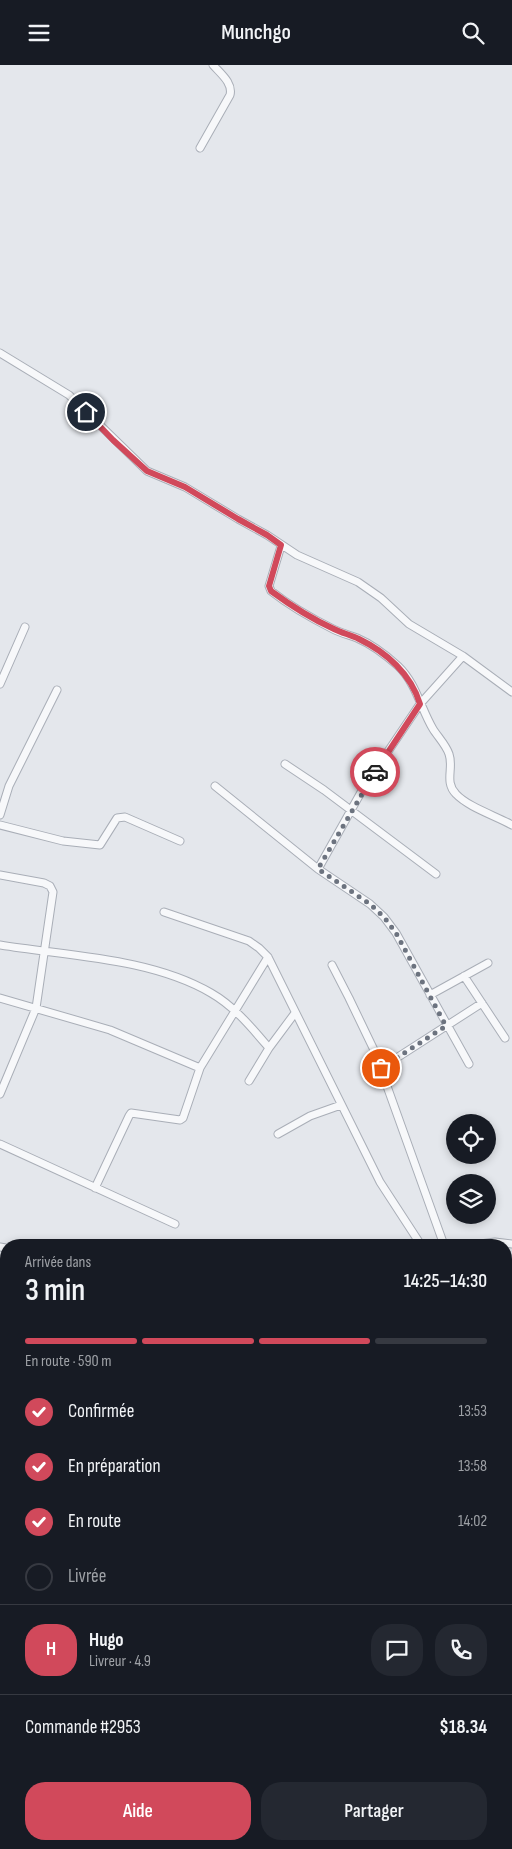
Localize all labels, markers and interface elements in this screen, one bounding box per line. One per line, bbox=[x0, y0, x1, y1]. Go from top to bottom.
icon: menu bbox=[25, 19, 53, 47]
text: Munchgo bbox=[221, 19, 291, 46]
icon: search bbox=[459, 19, 487, 47]
pin bbox=[65, 391, 107, 433]
icon: home bbox=[72, 398, 100, 426]
courier bbox=[350, 747, 400, 797]
icon: car bbox=[361, 758, 389, 786]
pin bbox=[360, 1047, 402, 1089]
icon: bag bbox=[367, 1054, 395, 1082]
map controls bbox=[446, 1114, 496, 1224]
button: locate bbox=[446, 1114, 496, 1164]
button: layers bbox=[446, 1174, 496, 1224]
text: Arrivée dans bbox=[25, 1253, 91, 1272]
text: 14:25–14:30 bbox=[404, 1270, 487, 1293]
text: 3 min bbox=[25, 1271, 85, 1310]
text: En route · 590 m bbox=[25, 1352, 112, 1371]
icon: check bbox=[25, 1398, 53, 1426]
text: Confirmée bbox=[68, 1400, 134, 1423]
text: 13:53 bbox=[459, 1402, 487, 1421]
icon: check bbox=[25, 1453, 53, 1481]
text: En préparation bbox=[68, 1455, 161, 1478]
text: 13:58 bbox=[458, 1457, 487, 1476]
icon: check bbox=[25, 1508, 53, 1536]
text: En route bbox=[68, 1510, 121, 1533]
text: 14:02 bbox=[458, 1512, 487, 1531]
text: Livrée bbox=[68, 1565, 106, 1588]
button: chat bbox=[371, 1624, 423, 1676]
button: phone bbox=[435, 1624, 487, 1676]
text: Hugo bbox=[89, 1629, 124, 1652]
text: H bbox=[46, 1638, 56, 1661]
text: Livreur · 4.9 bbox=[89, 1652, 151, 1671]
text: Commande #2953 bbox=[25, 1716, 141, 1739]
text: $18.34 bbox=[439, 1716, 487, 1739]
button: Aide bbox=[25, 1782, 251, 1840]
button: Partager bbox=[261, 1782, 487, 1840]

